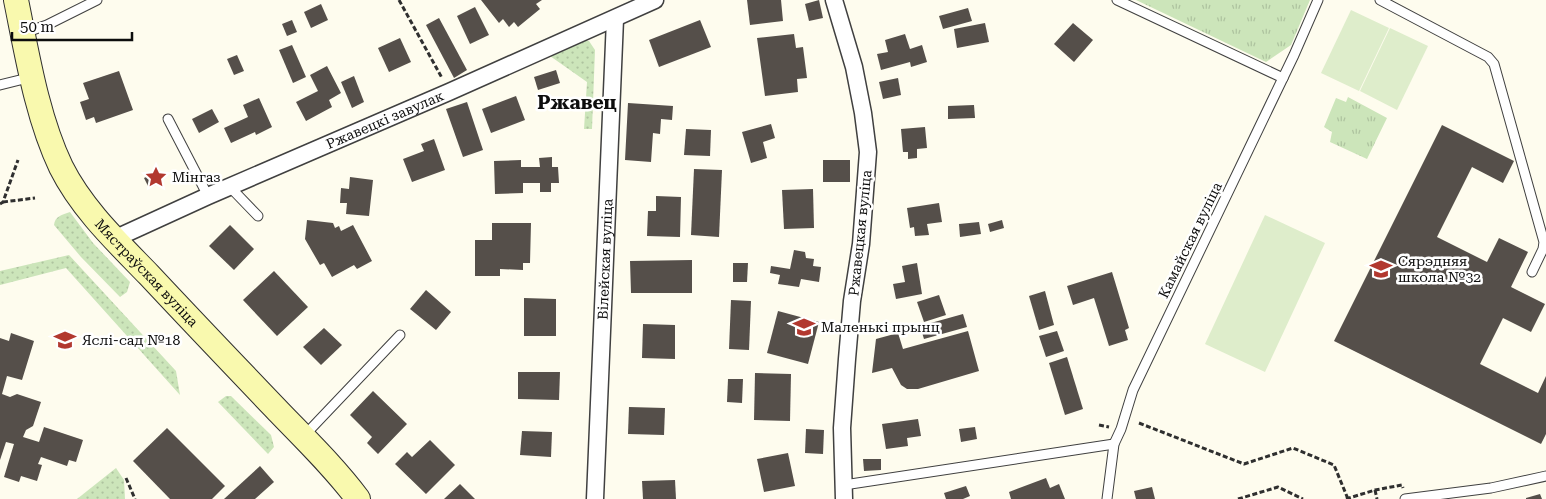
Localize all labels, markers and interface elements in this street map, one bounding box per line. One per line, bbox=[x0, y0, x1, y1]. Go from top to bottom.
scale bar bbox=[12, 10, 132, 42]
text: 50 m bbox=[20, 18, 55, 36]
street label: Ржавецкі завулак bbox=[324, 87, 446, 152]
district label: Ржавец bbox=[537, 91, 617, 114]
place icon: Мінгаз bbox=[143, 164, 169, 190]
place label: Мінгаз bbox=[172, 169, 221, 185]
street label: Ржавецкая вуліца bbox=[845, 169, 875, 297]
street label: Камайская вуліца bbox=[1155, 179, 1225, 301]
street label: Вілейская вуліца bbox=[594, 198, 616, 320]
street label: Мястраўская вуліца bbox=[92, 216, 202, 330]
place label: Сярэдняя школа №32 bbox=[1398, 253, 1481, 285]
school or university icon: Сярэдняя школа №32 bbox=[1368, 256, 1394, 282]
school or university icon: Маленькі прынц bbox=[791, 314, 817, 340]
place label: Маленькі прынц bbox=[821, 319, 940, 335]
school or university icon: Яслі-сад №18 bbox=[52, 327, 78, 353]
place label: Яслі-сад №18 bbox=[82, 332, 180, 348]

